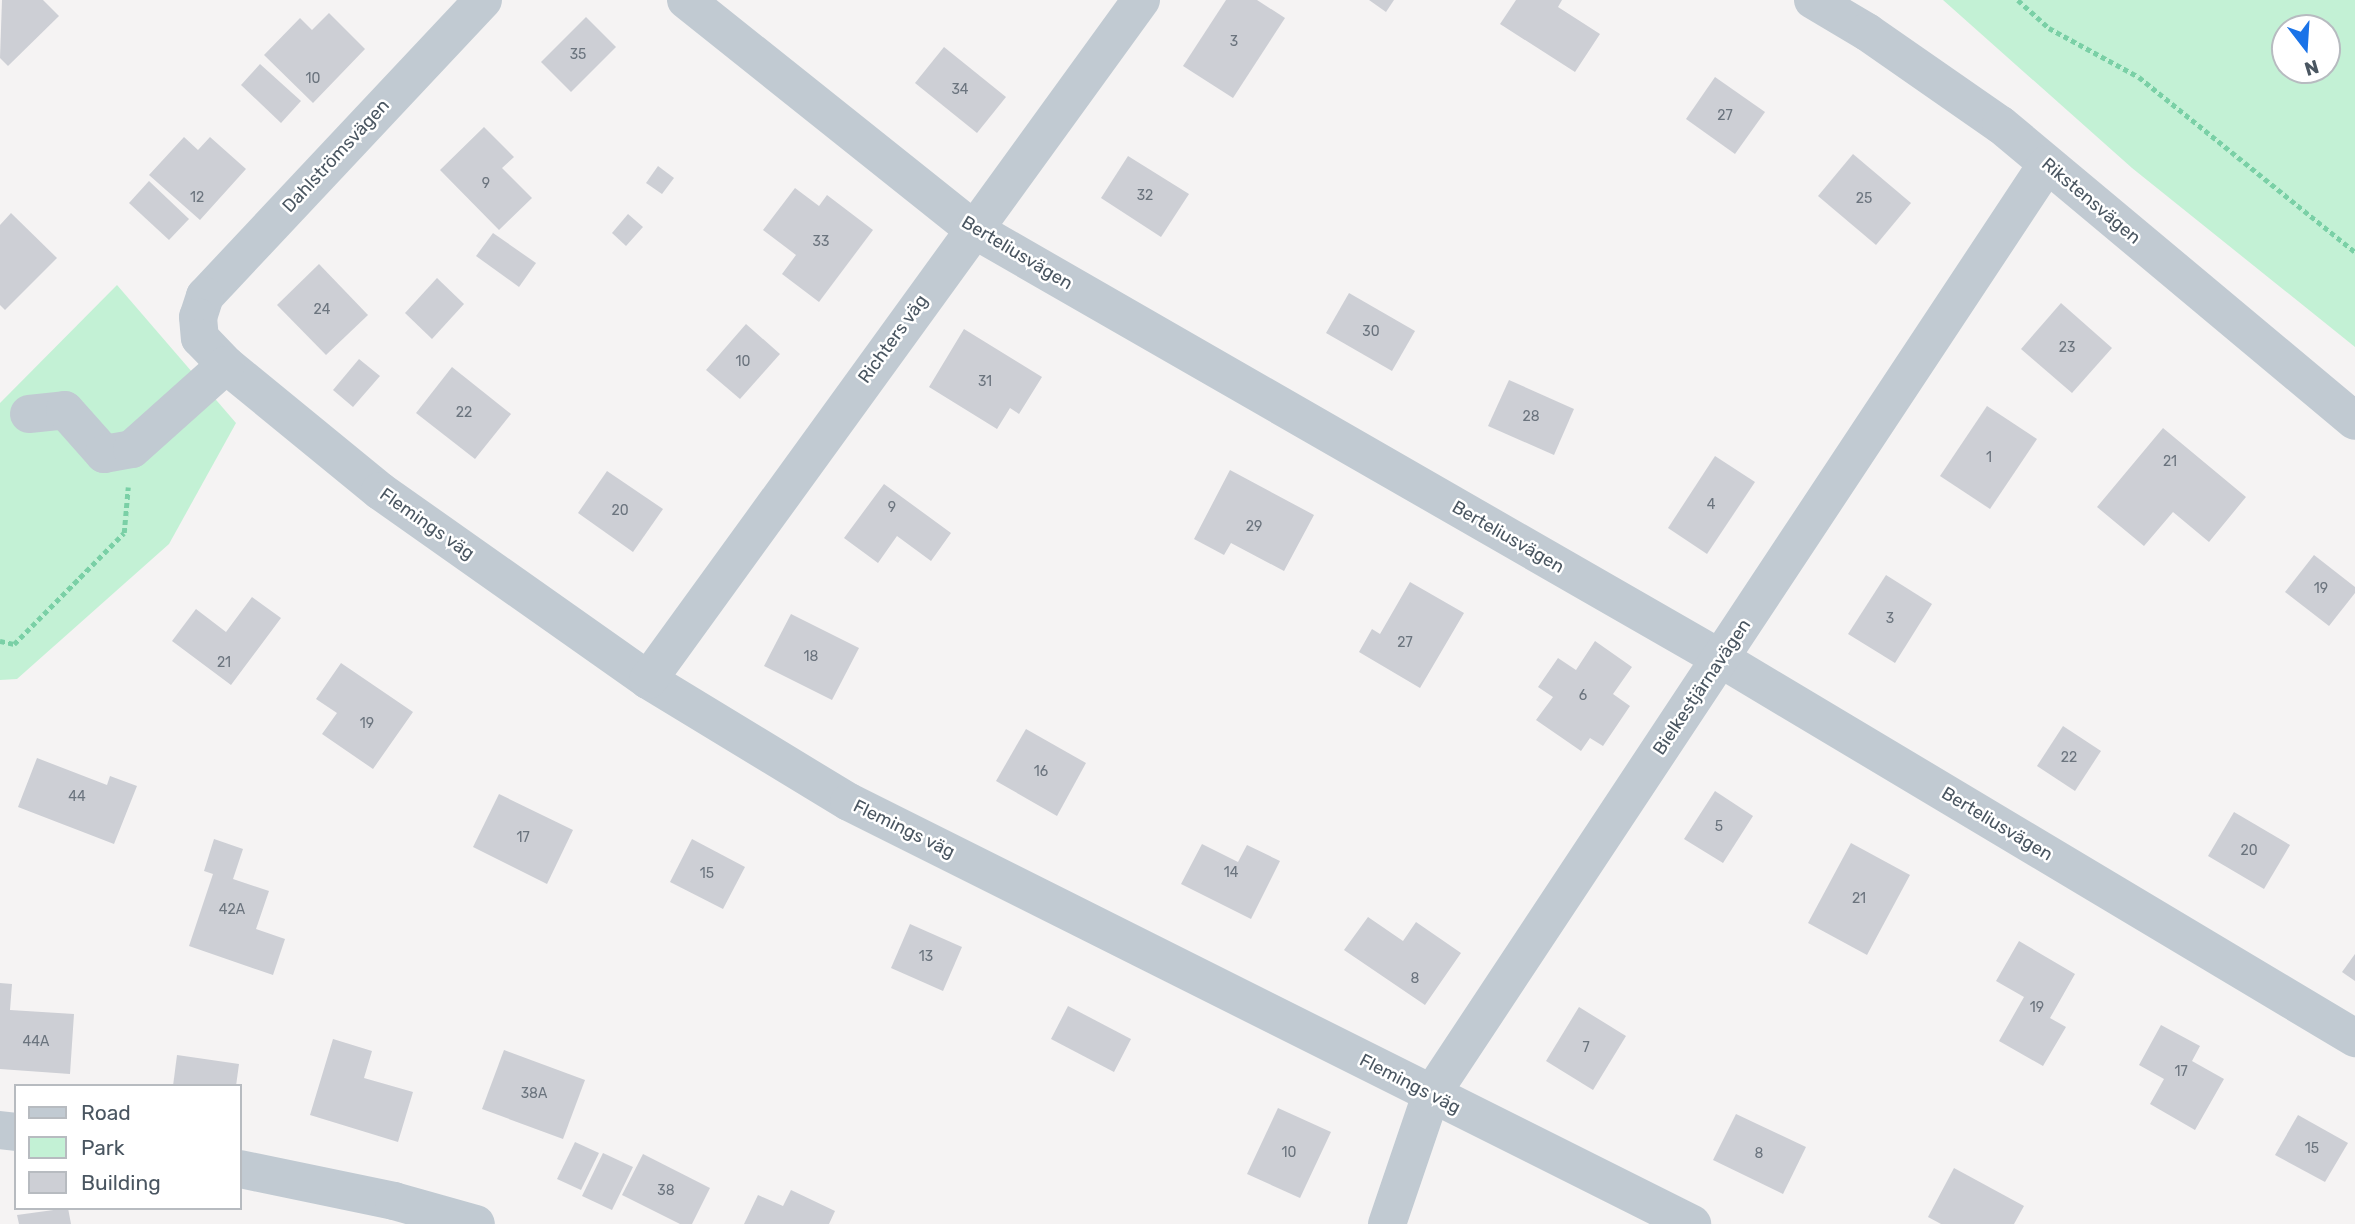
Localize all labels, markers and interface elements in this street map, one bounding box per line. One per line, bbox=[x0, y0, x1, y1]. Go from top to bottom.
north arrow bbox=[2271, 14, 2341, 84]
house number: 3 bbox=[1230, 34, 1238, 50]
house number: 35 bbox=[570, 47, 586, 63]
text: N bbox=[2302, 55, 2322, 81]
house number: 10 bbox=[306, 71, 320, 87]
house number: 34 bbox=[951, 82, 969, 98]
street label: Dahlströmsvägen bbox=[278, 95, 394, 217]
house number: 27 bbox=[1717, 108, 1733, 124]
street label: Rikstensvägen bbox=[2037, 153, 2145, 249]
house number: 9 bbox=[482, 176, 490, 192]
house number: 32 bbox=[1137, 188, 1153, 204]
house number: 12 bbox=[190, 190, 204, 206]
house number: 25 bbox=[1856, 191, 1872, 207]
street label: Berteliusvägen bbox=[958, 211, 1076, 295]
house number: 33 bbox=[813, 234, 829, 250]
street label: Richters väg bbox=[853, 290, 933, 388]
house number: 24 bbox=[314, 302, 330, 318]
house number: 30 bbox=[1362, 324, 1380, 340]
house number: 23 bbox=[2059, 340, 2075, 356]
house number: 10 bbox=[736, 354, 750, 370]
house number: 31 bbox=[978, 374, 992, 390]
house number: 22 bbox=[456, 405, 472, 421]
house number: 28 bbox=[1522, 409, 1540, 425]
house number: 1 bbox=[1986, 450, 1992, 466]
house number: 21 bbox=[2163, 454, 2177, 470]
street label: Flemings väg bbox=[375, 483, 479, 565]
street label: Berteliusvägen bbox=[1448, 496, 1568, 578]
house number: 4 bbox=[1707, 497, 1715, 513]
house number: 9 bbox=[888, 500, 896, 516]
house number: 20 bbox=[611, 503, 629, 519]
house number: 29 bbox=[1246, 519, 1262, 535]
house number: 19 bbox=[2314, 581, 2328, 597]
house number: 3 bbox=[1886, 611, 1894, 627]
street label: Bielkestjärnavägen bbox=[1649, 615, 1755, 759]
house number: 27 bbox=[1397, 635, 1413, 651]
house number: 18 bbox=[804, 649, 818, 665]
house number: 21 bbox=[217, 655, 231, 671]
house number: 6 bbox=[1579, 688, 1587, 704]
house number: 19 bbox=[360, 716, 374, 732]
house number: 22 bbox=[2061, 750, 2077, 766]
house number: 16 bbox=[1034, 764, 1048, 780]
street label: Berteliusvägen bbox=[1938, 782, 2056, 866]
house number: 44 bbox=[68, 789, 86, 805]
street label: Flemings väg bbox=[849, 795, 959, 863]
house number: 5 bbox=[1715, 819, 1723, 835]
house number: 17 bbox=[516, 830, 530, 846]
house number: 20 bbox=[2240, 843, 2258, 859]
house number: 14 bbox=[1224, 865, 1238, 881]
house number: 15 bbox=[700, 866, 714, 882]
house number: 21 bbox=[1852, 891, 1866, 907]
house number: 42A bbox=[219, 902, 245, 918]
house number: 13 bbox=[919, 949, 933, 965]
house number: 8 bbox=[1411, 971, 1419, 987]
house number: 19 bbox=[2030, 1000, 2044, 1016]
house number: 44A bbox=[23, 1034, 49, 1050]
house number: 7 bbox=[1582, 1040, 1590, 1056]
street label: Flemings väg bbox=[1356, 1049, 1464, 1119]
house number: 17 bbox=[2174, 1064, 2188, 1080]
legend bbox=[14, 1084, 242, 1210]
house number: 38A bbox=[521, 1086, 547, 1102]
text: Road bbox=[81, 1100, 131, 1125]
text: Park bbox=[81, 1135, 125, 1160]
house number: 15 bbox=[2305, 1141, 2319, 1157]
house number: 10 bbox=[1282, 1145, 1296, 1161]
house number: 8 bbox=[1755, 1146, 1763, 1162]
text: Building bbox=[81, 1170, 161, 1195]
house number: 38 bbox=[657, 1183, 675, 1199]

